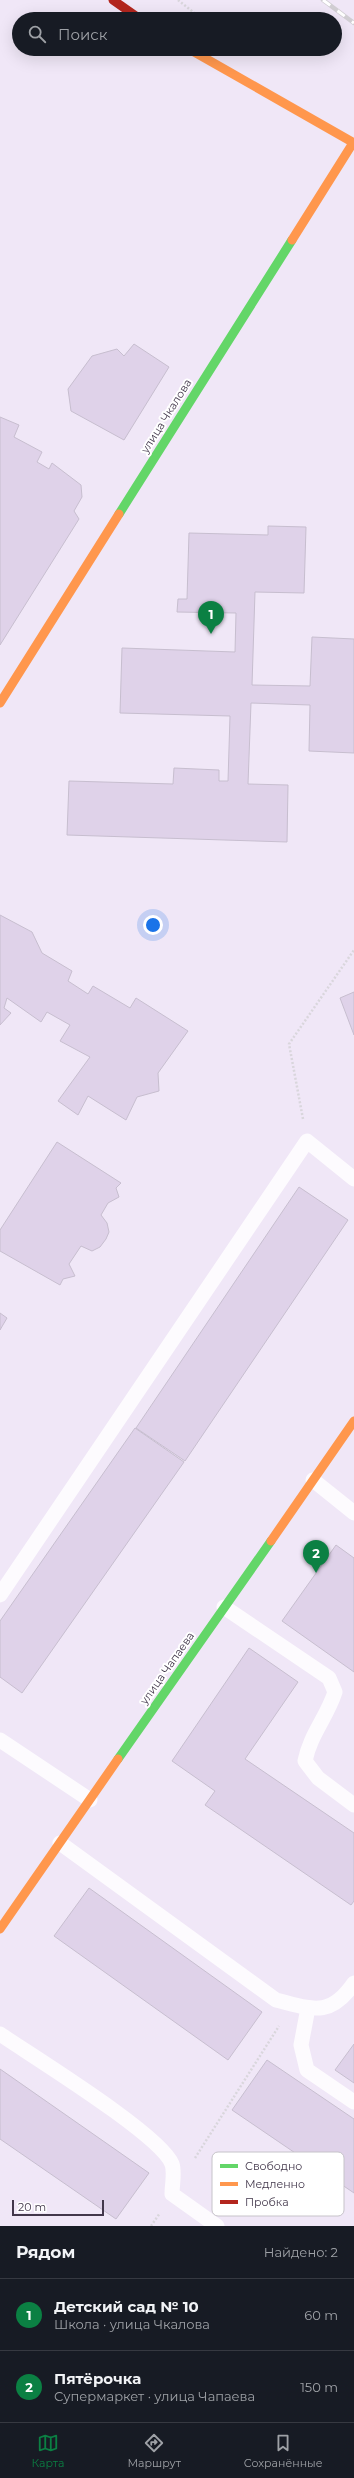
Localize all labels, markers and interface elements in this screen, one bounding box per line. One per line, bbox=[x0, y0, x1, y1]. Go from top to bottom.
search box bbox=[12, 12, 342, 56]
icon: search bbox=[26, 23, 48, 45]
text: Поиск bbox=[58, 25, 107, 44]
street label: улица Чкалова bbox=[137, 376, 194, 457]
pin: 1 bbox=[198, 601, 224, 634]
your location bbox=[143, 915, 163, 935]
pin: 2 bbox=[303, 1540, 329, 1573]
street label: улица Чапаева bbox=[136, 1629, 197, 1708]
legend bbox=[212, 2152, 344, 2216]
text: Свободно bbox=[245, 2159, 302, 2173]
text: Медленно bbox=[245, 2177, 305, 2191]
text: Пробка bbox=[245, 2195, 289, 2209]
scale bar bbox=[12, 2198, 104, 2217]
text: 20 m bbox=[18, 2200, 46, 2214]
text: Рядом bbox=[16, 2242, 75, 2262]
text: Найдено: 2 bbox=[264, 2244, 338, 2260]
text: Детский сад № 10 bbox=[54, 2297, 199, 2316]
text: 1 bbox=[26, 2307, 32, 2323]
text: 60 m bbox=[304, 2307, 338, 2323]
text: Школа · улица Чкалова bbox=[54, 2316, 210, 2332]
text: Пятёрочка bbox=[54, 2369, 141, 2388]
text: 2 bbox=[25, 2379, 33, 2395]
text: 150 m bbox=[300, 2379, 338, 2395]
text: Супермаркет · улица Чапаева bbox=[54, 2388, 255, 2404]
tab: Карта bbox=[31, 2432, 64, 2470]
tab: Маршрут bbox=[127, 2432, 181, 2470]
tab: Сохранённые bbox=[244, 2432, 323, 2470]

